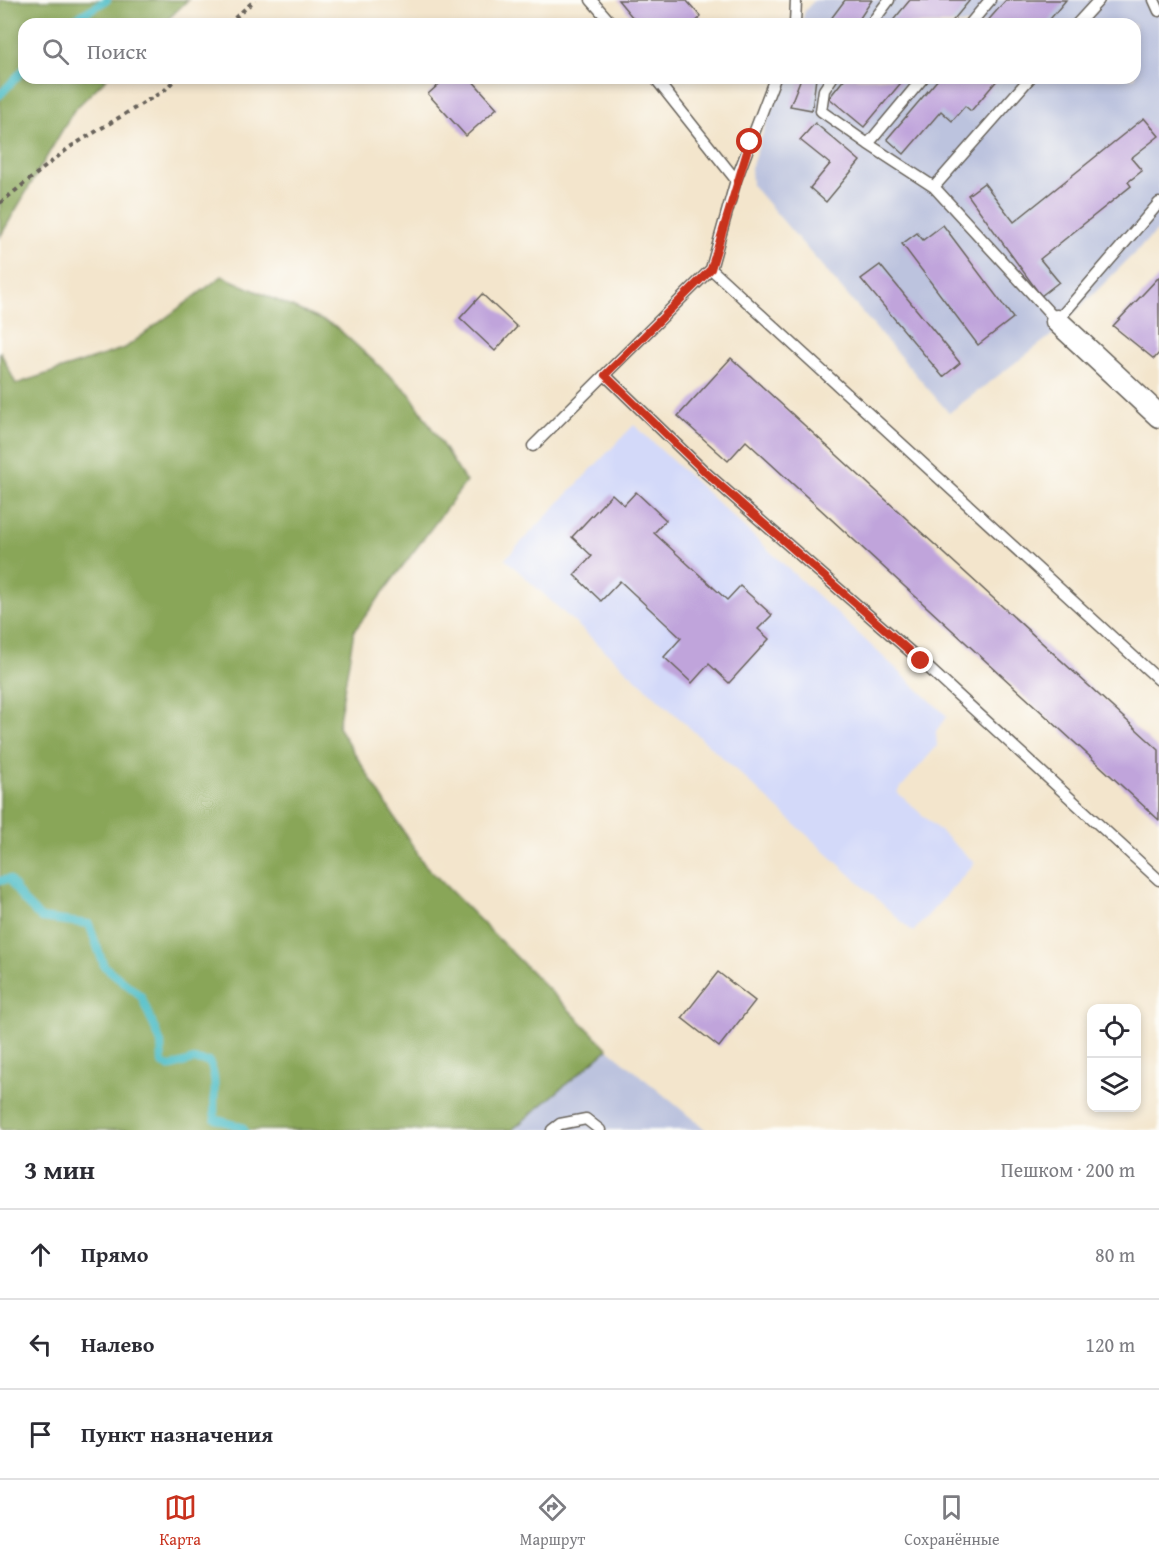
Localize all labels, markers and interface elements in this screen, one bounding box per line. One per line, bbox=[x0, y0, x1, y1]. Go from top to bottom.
search box bbox=[18, 18, 1141, 84]
icon: search bbox=[39, 35, 72, 68]
text: Поиск bbox=[87, 35, 147, 67]
route start bbox=[736, 128, 762, 154]
route end bbox=[907, 647, 933, 673]
map controls bbox=[1087, 1004, 1141, 1112]
button: locate bbox=[1087, 1004, 1141, 1058]
button: layers bbox=[1087, 1058, 1141, 1112]
text: 3 мин bbox=[24, 1150, 95, 1189]
text: Пешком · 200 m bbox=[1001, 1155, 1135, 1184]
icon: ahead bbox=[24, 1238, 57, 1271]
text: Прямо bbox=[81, 1238, 148, 1270]
text: 80 m bbox=[1095, 1240, 1135, 1269]
icon: left bbox=[24, 1328, 57, 1361]
text: Налево bbox=[81, 1328, 154, 1360]
text: 120 m bbox=[1085, 1330, 1135, 1359]
icon: arrive bbox=[24, 1418, 57, 1451]
text: Пункт назначения bbox=[81, 1418, 273, 1450]
tab: Карта bbox=[159, 1491, 201, 1551]
tab: Маршрут bbox=[520, 1491, 585, 1551]
tab: Сохранённые bbox=[904, 1491, 1000, 1551]

